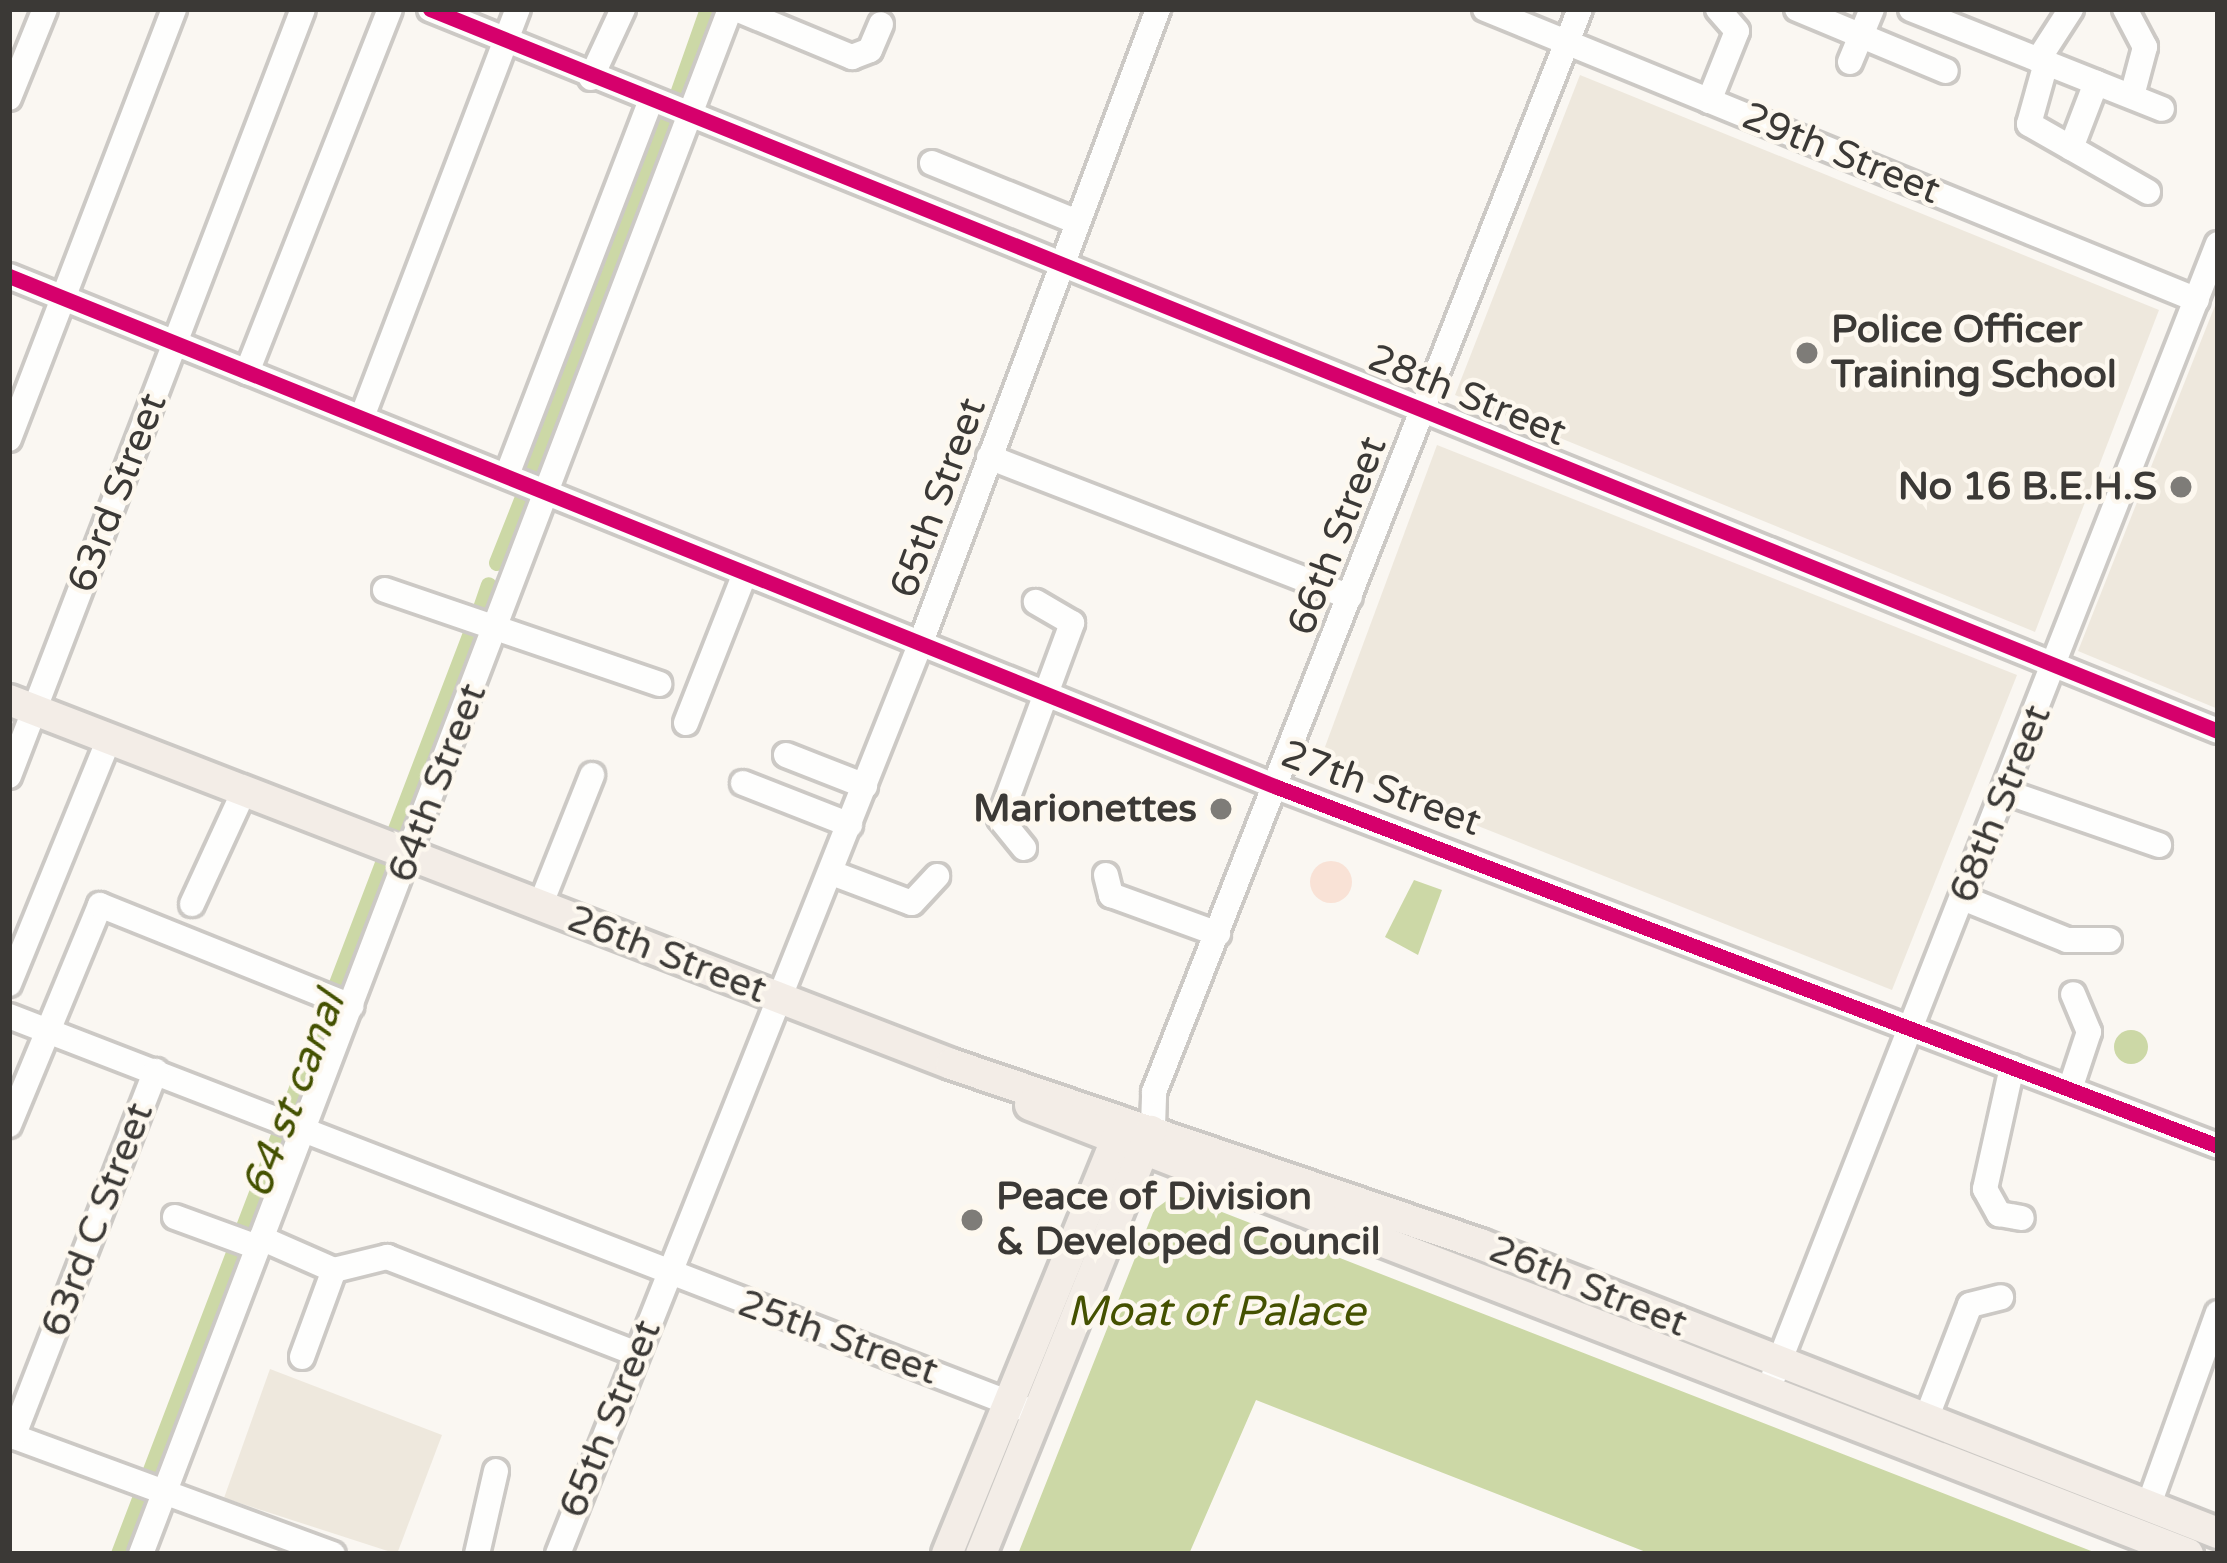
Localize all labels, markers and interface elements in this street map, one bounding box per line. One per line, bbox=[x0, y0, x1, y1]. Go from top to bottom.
street label: 29th Street bbox=[1735, 93, 1947, 215]
place label: Police Officer Training School bbox=[1831, 308, 2117, 399]
street label: 28th Street bbox=[1361, 335, 1573, 457]
marker: Police Officer Training School bbox=[1794, 340, 1820, 366]
street label: 63rd Street bbox=[59, 387, 177, 599]
street label: 65th Street bbox=[881, 392, 997, 604]
street label: 66th Street bbox=[1279, 430, 1397, 642]
place label: No 16 B.E.H.S bbox=[1898, 464, 2157, 510]
marker: No 16 B.E.H.S bbox=[2168, 474, 2194, 500]
street label: 64th Street bbox=[379, 677, 497, 889]
street label: 68th Street bbox=[1940, 698, 2062, 910]
street label: 27th Street bbox=[1275, 731, 1487, 847]
place label: Marionettes bbox=[973, 786, 1197, 832]
marker: Marionettes bbox=[1208, 796, 1234, 822]
street label: 26th Street bbox=[561, 896, 773, 1014]
water label: 64 st canal bbox=[232, 985, 356, 1205]
street label: 63rd C Street bbox=[32, 1096, 164, 1344]
place label: Peace of Division & Developed Council bbox=[996, 1175, 1380, 1266]
marker: Peace of Division & Developed Council bbox=[959, 1207, 985, 1233]
street label: 26th Street bbox=[1482, 1226, 1694, 1348]
street label: 25th Street bbox=[732, 1280, 944, 1396]
water label: Moat of Palace bbox=[1067, 1287, 1365, 1337]
street label: 65th Street bbox=[550, 1313, 672, 1525]

